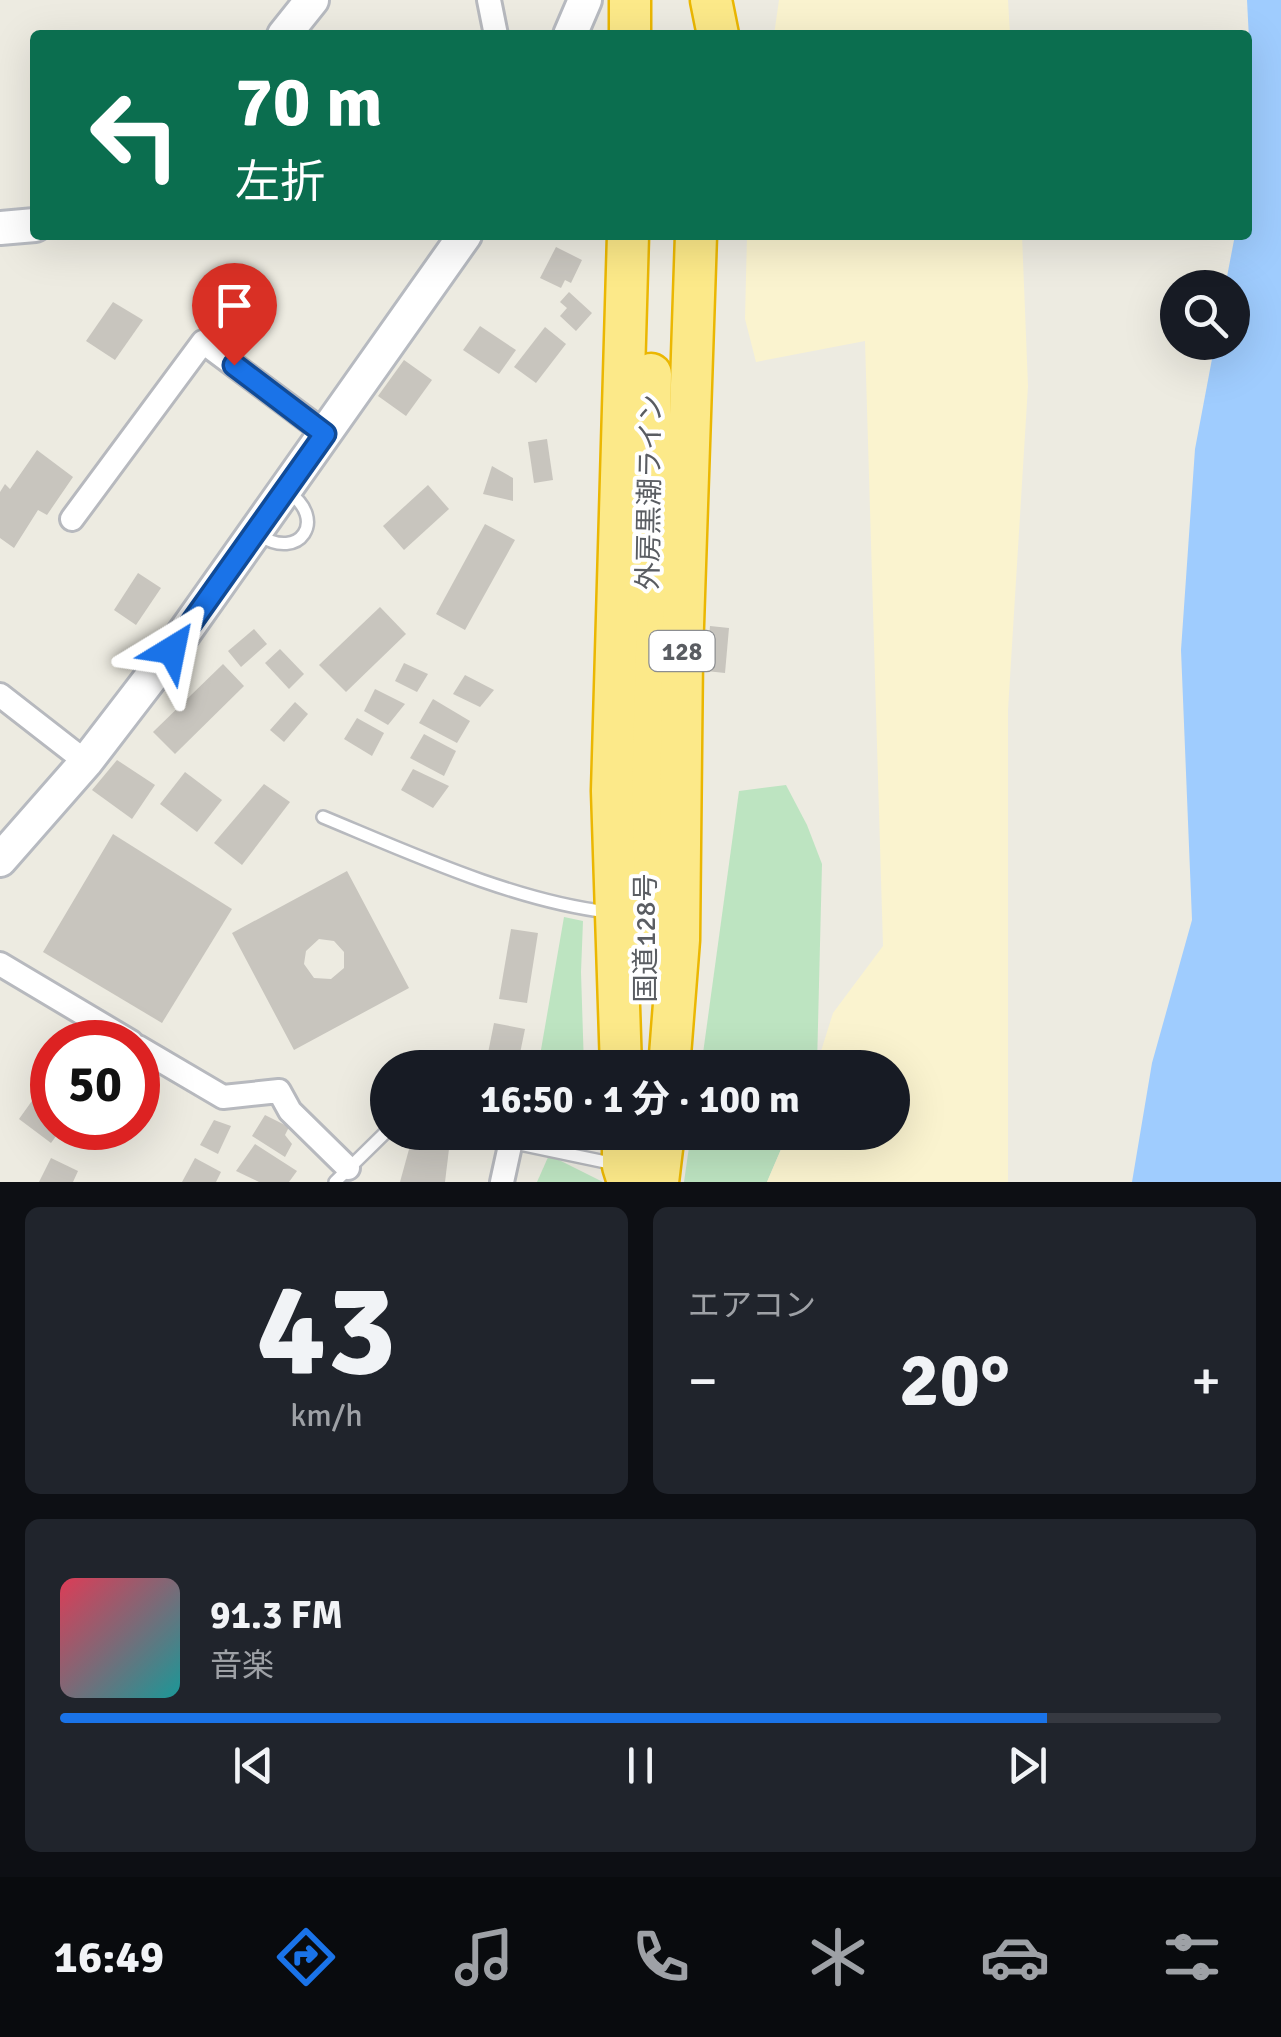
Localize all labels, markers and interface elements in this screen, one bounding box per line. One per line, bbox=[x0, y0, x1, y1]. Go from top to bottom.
text: 70 m bbox=[235, 59, 383, 145]
icon: left bbox=[70, 70, 200, 200]
text: 左折 bbox=[235, 155, 325, 210]
pin bbox=[192, 263, 277, 366]
map controls bbox=[1160, 270, 1250, 360]
button: search bbox=[1160, 270, 1250, 360]
icon: arrive bbox=[207, 278, 262, 333]
street label: 外房黒潮ライン bbox=[631, 394, 669, 590]
position arrow bbox=[120, 598, 224, 702]
road number: 128 bbox=[650, 631, 714, 671]
street label: 国道128号 bbox=[629, 873, 663, 1003]
speed limit sign: 50 bbox=[30, 1020, 160, 1150]
text: 16:50 · 1 分 · 100 m bbox=[480, 1076, 800, 1123]
text: 43 bbox=[256, 1251, 397, 1411]
text: エアコン bbox=[688, 1286, 816, 1325]
text: 20° bbox=[899, 1334, 1010, 1427]
text: − bbox=[688, 1347, 718, 1415]
text: + bbox=[1191, 1347, 1221, 1415]
text: km/h bbox=[290, 1396, 363, 1435]
text: 91.3 FM bbox=[210, 1592, 343, 1639]
text: 音楽 bbox=[210, 1646, 274, 1685]
icon: previous bbox=[226, 1738, 281, 1793]
icon: pause bbox=[613, 1738, 668, 1793]
icon: next bbox=[1000, 1738, 1055, 1793]
icon: directions bbox=[271, 1922, 341, 1992]
icon: music bbox=[449, 1922, 519, 1992]
icon: phone bbox=[626, 1922, 696, 1992]
icon: climate bbox=[803, 1922, 873, 1992]
icon: car bbox=[980, 1922, 1050, 1992]
icon: filters bbox=[1157, 1922, 1227, 1992]
text: 16:49 bbox=[54, 1930, 164, 1985]

